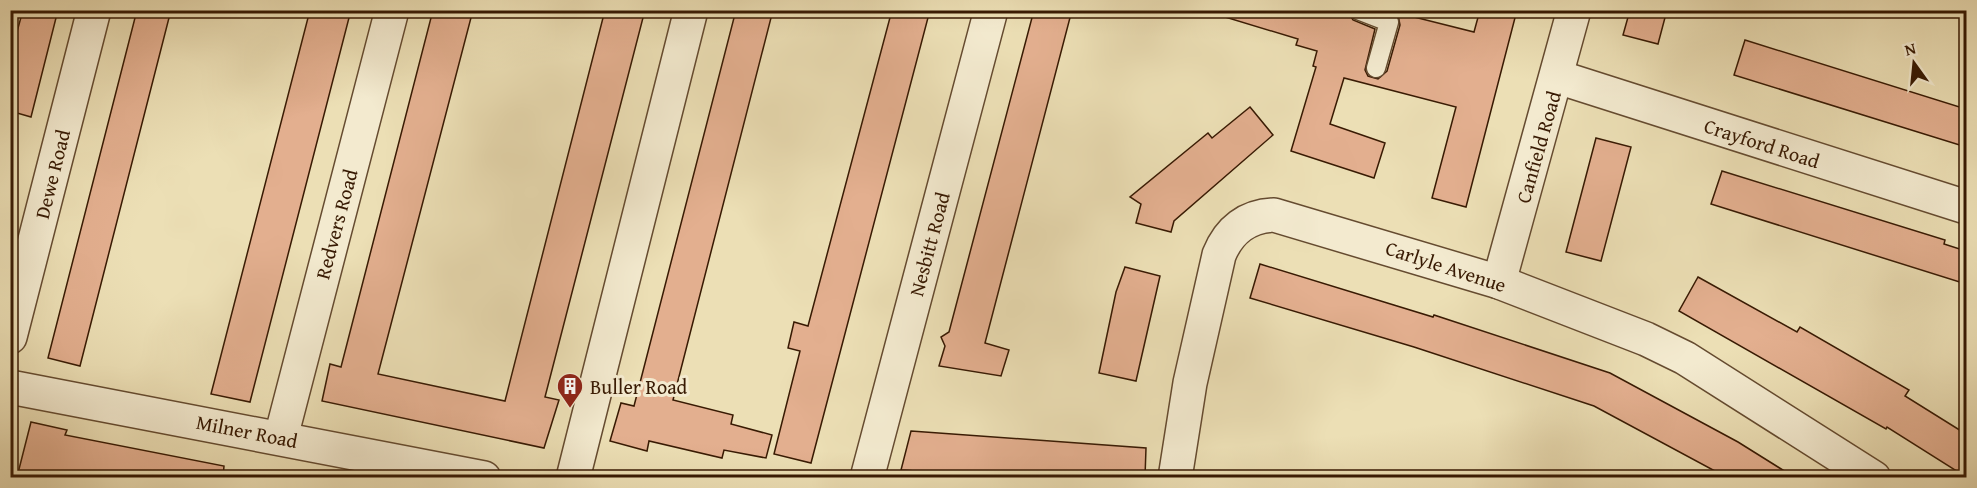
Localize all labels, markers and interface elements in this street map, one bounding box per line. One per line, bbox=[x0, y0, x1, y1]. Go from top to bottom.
north arrow bbox=[1884, 33, 1944, 93]
text: N bbox=[1902, 35, 1919, 61]
street label: Canfield Road bbox=[1508, 87, 1568, 207]
street label: Crayford Road bbox=[1700, 111, 1824, 175]
street label: Dewe Road bbox=[27, 126, 77, 222]
street label: Redvers Road bbox=[307, 165, 365, 282]
street label: Nesbitt Road bbox=[901, 188, 957, 299]
street label: Carlyle Avenue bbox=[1382, 233, 1510, 299]
building icon: Buller Road bbox=[555, 371, 585, 409]
place label: Buller Road bbox=[590, 372, 688, 401]
street label: Milner Road bbox=[194, 407, 301, 455]

